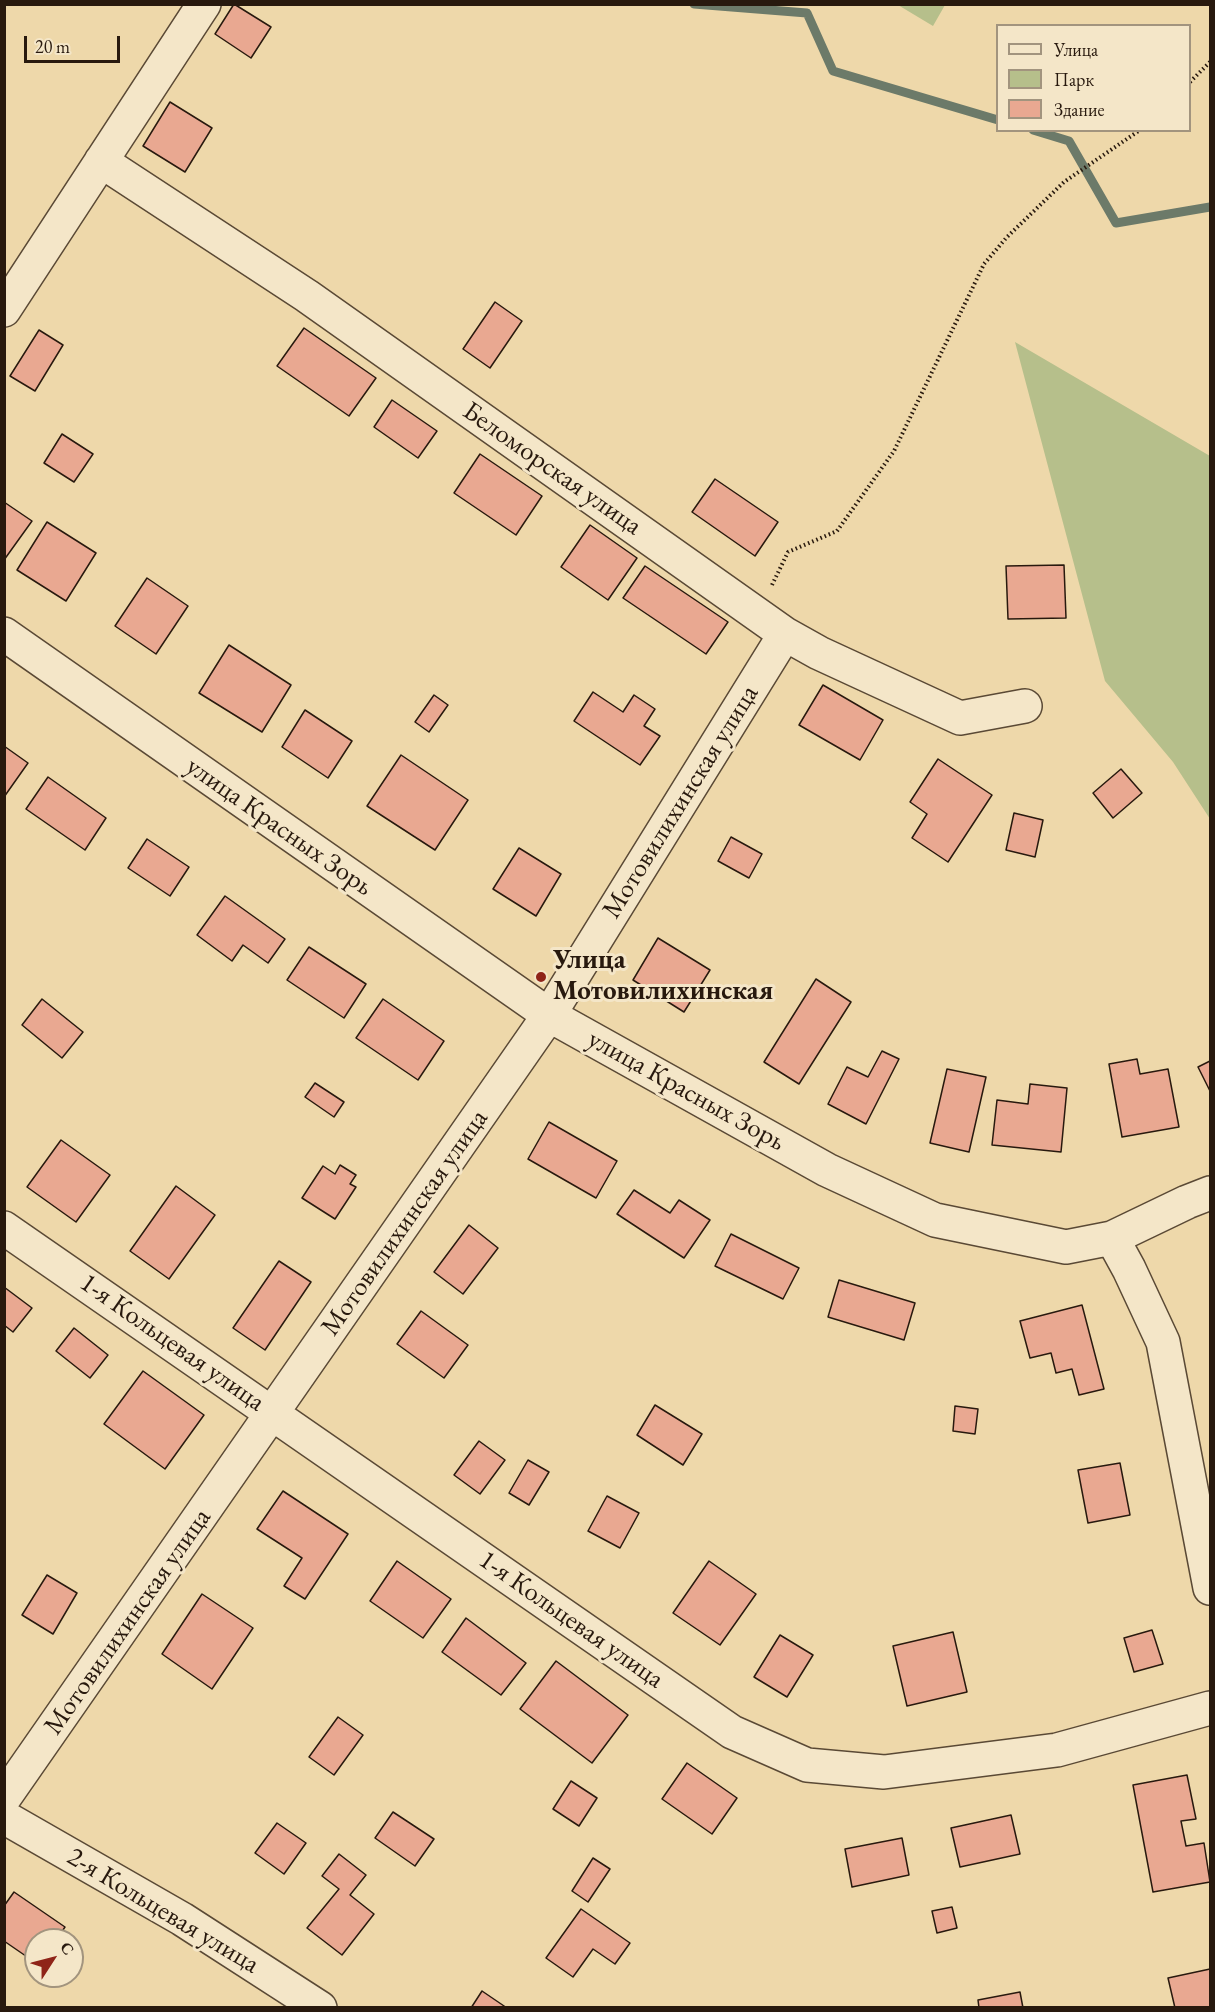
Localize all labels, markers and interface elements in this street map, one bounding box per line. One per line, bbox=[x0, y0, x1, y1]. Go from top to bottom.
scale bar bbox=[27, 24, 123, 62]
legend bbox=[996, 24, 1191, 132]
text: 20 m bbox=[35, 35, 70, 58]
text: Улица bbox=[1054, 38, 1098, 61]
text: Парк bbox=[1054, 68, 1094, 91]
text: Здание bbox=[1054, 98, 1104, 121]
street label: Беломорская улица bbox=[456, 395, 648, 543]
street label: Мотовилихинская улица bbox=[596, 679, 766, 925]
street label: улица Красных Зорь bbox=[179, 750, 379, 904]
place label: Улица Мотовилихинская bbox=[553, 945, 773, 1008]
marker: Улица Мотовилихинская bbox=[534, 970, 548, 984]
street label: улица Красных Зорь bbox=[582, 1023, 790, 1159]
street label: Мотовилихинская улица bbox=[315, 1104, 495, 1342]
street label: 1-я Кольцевая улица bbox=[73, 1267, 271, 1419]
street label: Мотовилихинская улица bbox=[38, 1503, 218, 1741]
street label: 1-я Кольцевая улица bbox=[472, 1544, 670, 1696]
street label: 2-я Кольцевая улица bbox=[61, 1841, 265, 1981]
north arrow bbox=[24, 1928, 84, 1988]
text: С bbox=[56, 1938, 79, 1959]

